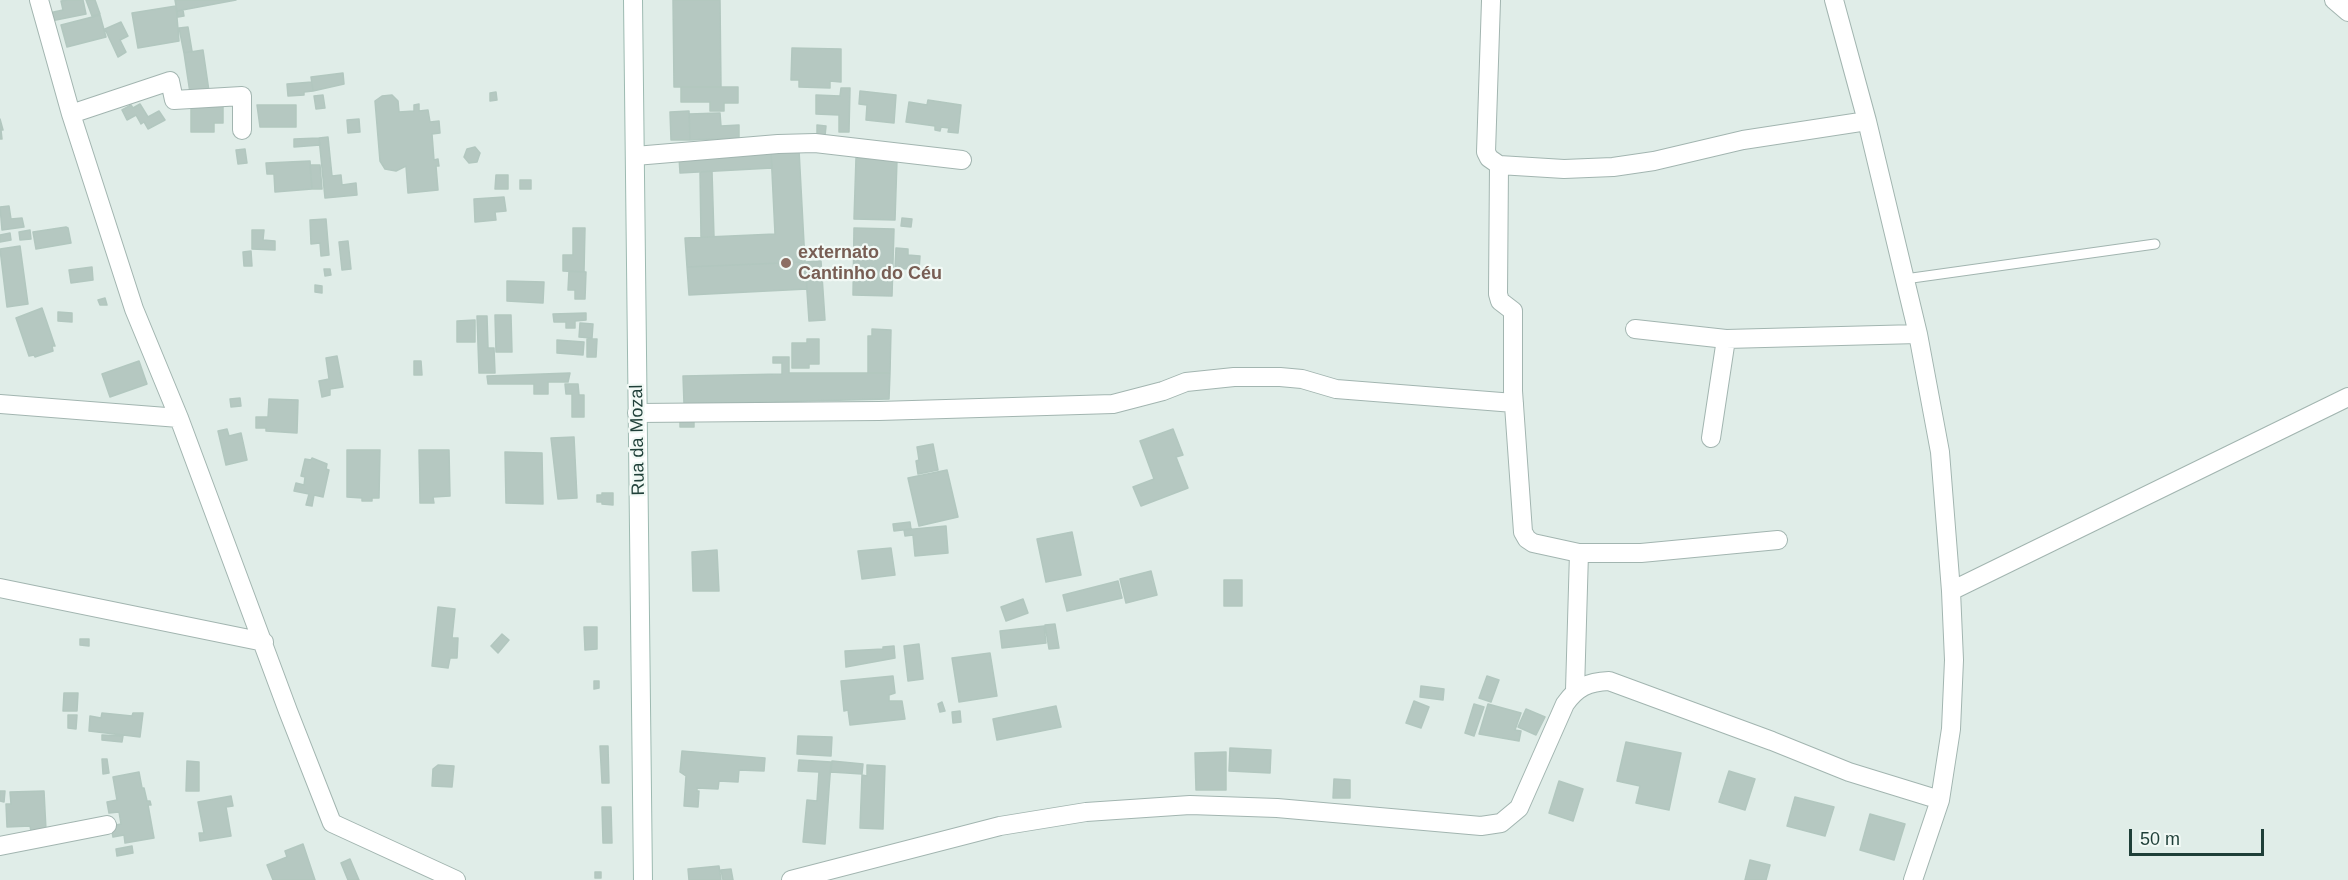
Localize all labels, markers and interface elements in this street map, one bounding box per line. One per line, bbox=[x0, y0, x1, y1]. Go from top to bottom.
place label: externato Cantinho do Céu bbox=[798, 242, 942, 284]
marker: externato Cantinho do Céu bbox=[779, 256, 793, 270]
street label: Rua da Mozal bbox=[626, 384, 650, 496]
scale bar bbox=[2132, 817, 2267, 855]
text: 50 m bbox=[2140, 829, 2180, 849]

